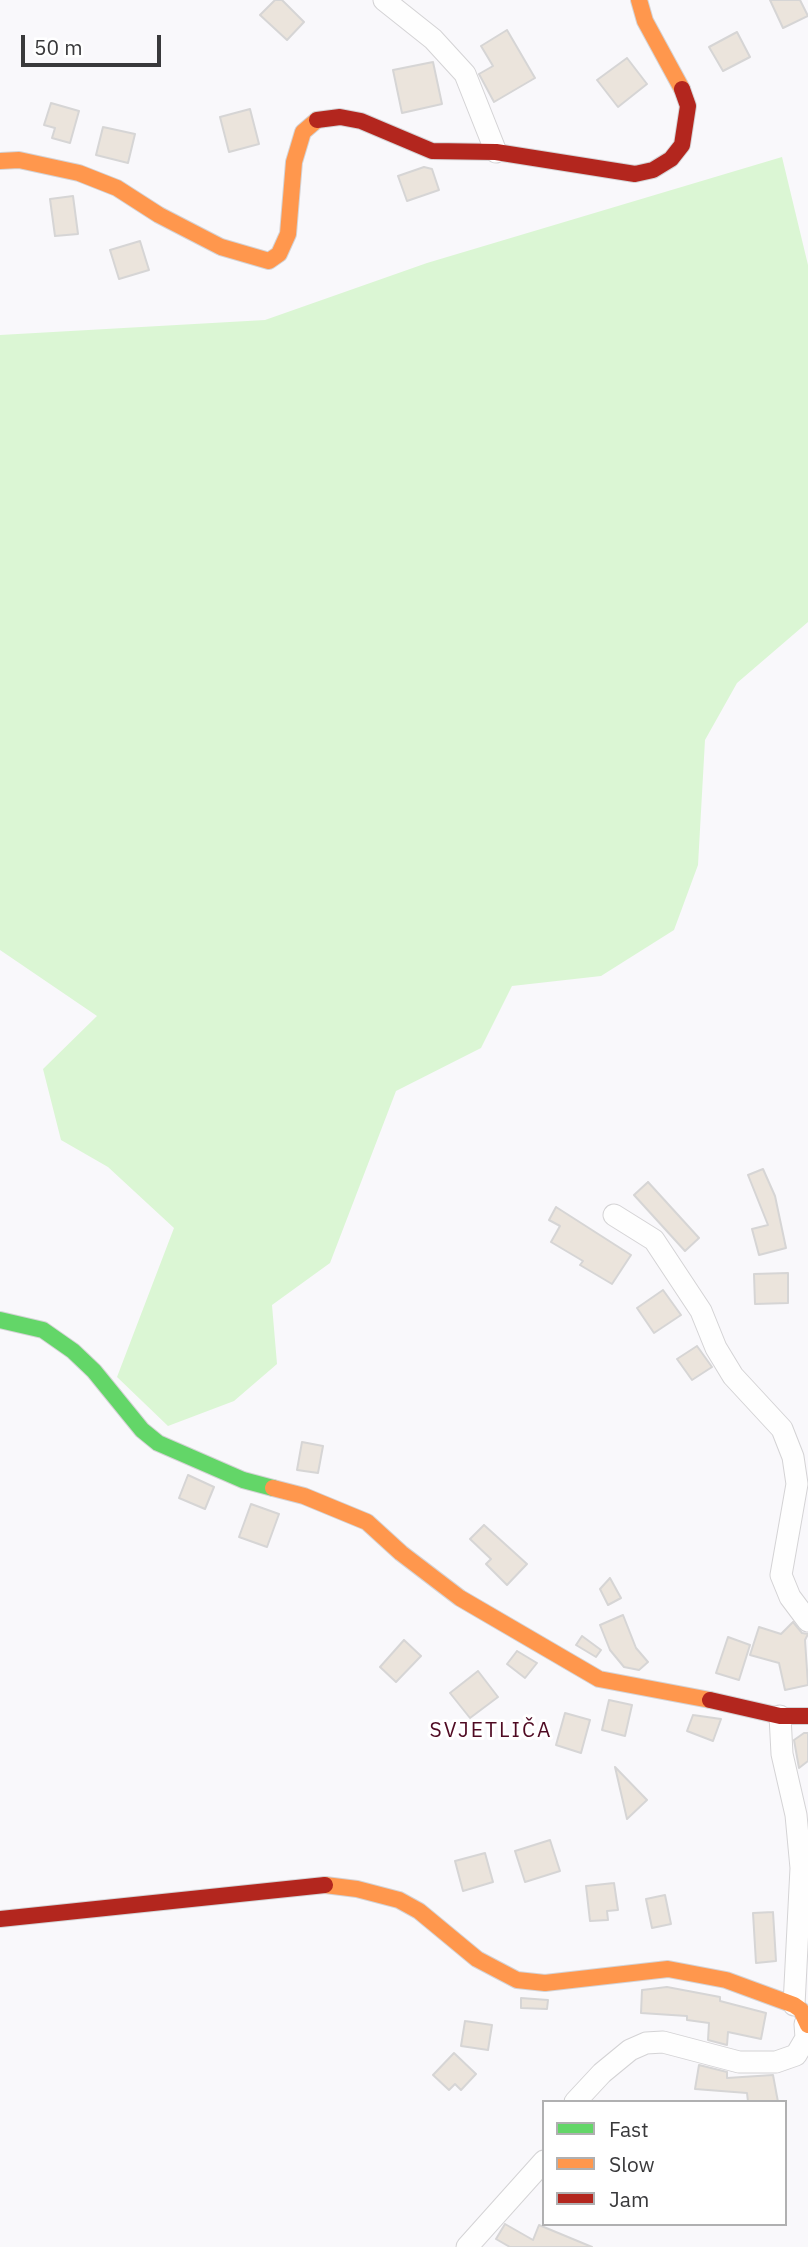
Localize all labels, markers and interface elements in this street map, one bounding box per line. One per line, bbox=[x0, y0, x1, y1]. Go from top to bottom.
scale bar bbox=[24, 21, 164, 65]
text: 50 m bbox=[34, 33, 83, 61]
district label: SVJETLIČA bbox=[431, 1718, 551, 1744]
legend bbox=[542, 2100, 787, 2226]
text: Fast bbox=[609, 2115, 649, 2143]
text: Slow bbox=[609, 2150, 655, 2178]
text: Jam bbox=[609, 2185, 649, 2213]

